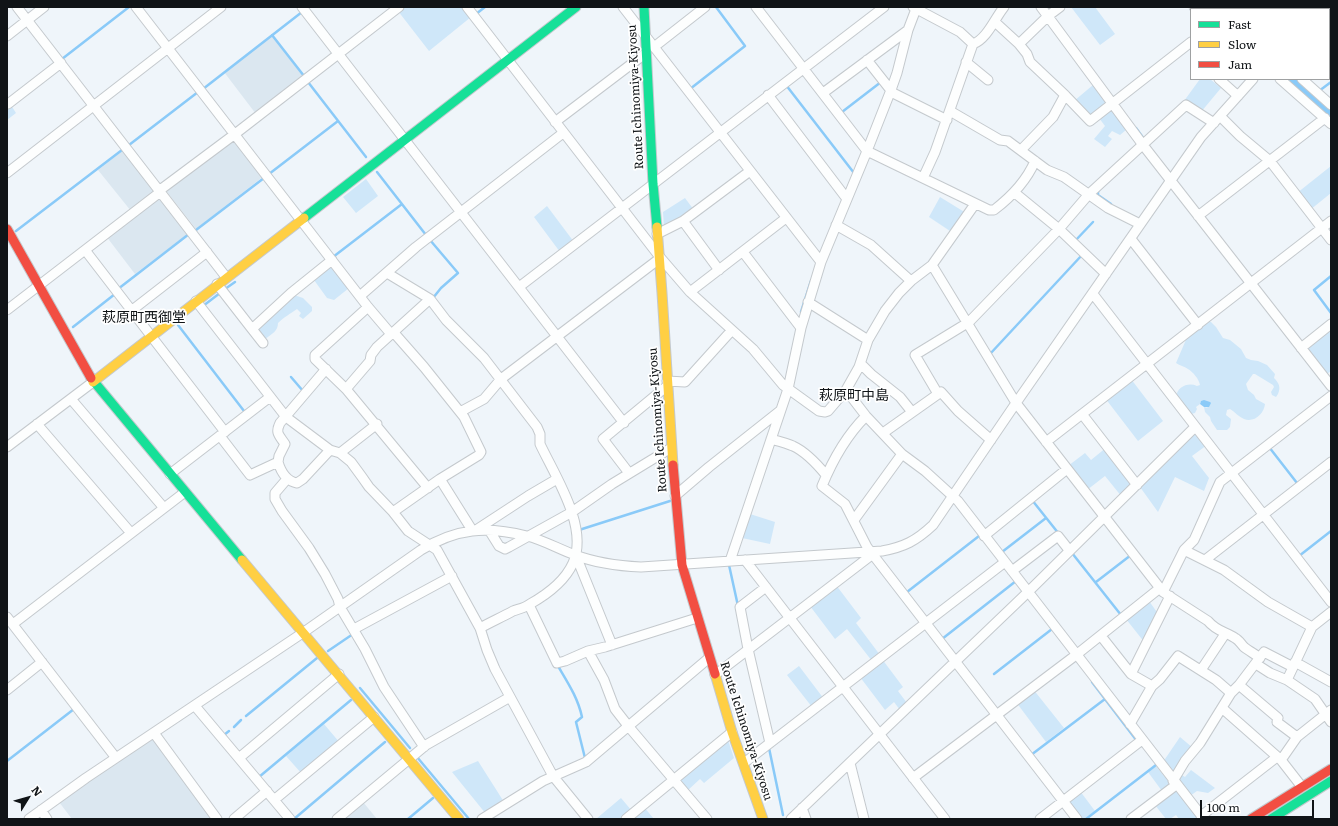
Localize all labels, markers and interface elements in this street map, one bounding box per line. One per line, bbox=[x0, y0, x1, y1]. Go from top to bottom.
legend bbox=[1190, 8, 1330, 80]
text: Fast bbox=[1228, 15, 1251, 33]
street label: Route Ichinomiya-Kiyosu bbox=[625, 24, 647, 170]
text: Slow bbox=[1228, 35, 1256, 53]
text: Jam bbox=[1228, 55, 1252, 73]
district label: 萩原町西御堂 bbox=[102, 310, 186, 326]
street label: Route Ichinomiya-Kiyosu bbox=[646, 347, 670, 493]
district label: 萩原町中島 bbox=[819, 388, 889, 404]
street label: Route Ichinomiya-Kiyosu bbox=[717, 660, 775, 802]
north arrow bbox=[8, 778, 48, 818]
text: N bbox=[28, 782, 47, 799]
scale bar bbox=[1202, 792, 1316, 818]
text: 100 m bbox=[1207, 798, 1240, 816]

